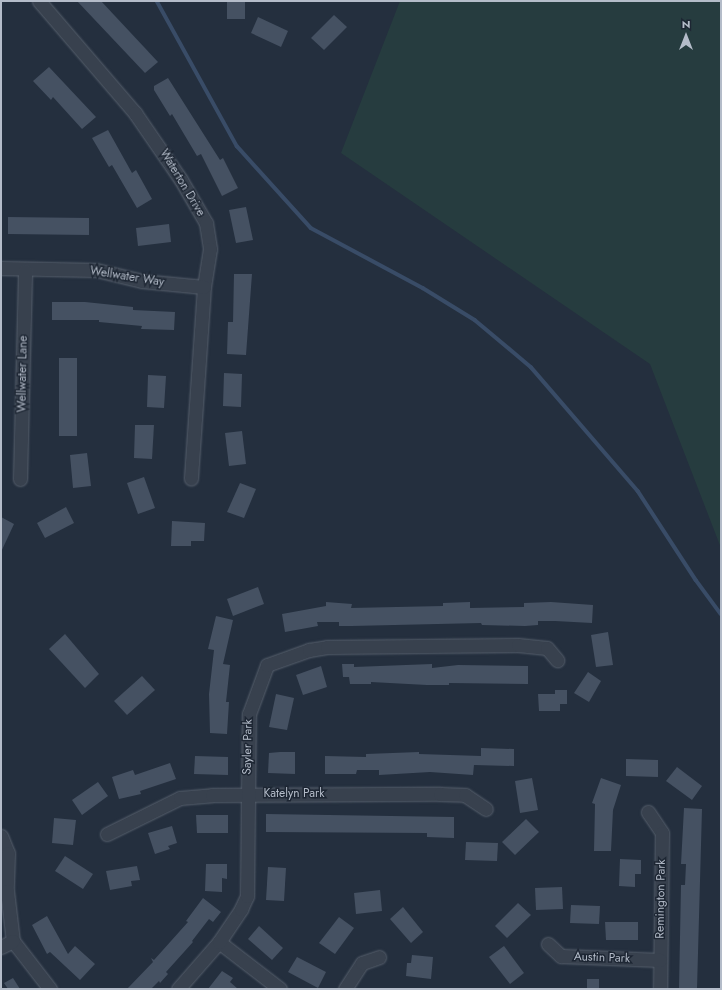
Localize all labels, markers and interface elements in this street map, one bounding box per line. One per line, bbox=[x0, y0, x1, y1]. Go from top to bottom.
north arrow bbox=[666, 16, 706, 56]
text: N bbox=[682, 16, 690, 32]
street label: Waterton Drive bbox=[156, 147, 208, 219]
street label: Wellwater Way bbox=[89, 264, 165, 290]
street label: Wellwater Lane bbox=[15, 335, 31, 413]
street label: Sayler Park bbox=[240, 719, 256, 775]
street label: Katelyn Park bbox=[264, 787, 324, 801]
street label: Remington Park bbox=[653, 859, 669, 939]
street label: Austin Park bbox=[574, 950, 630, 966]

